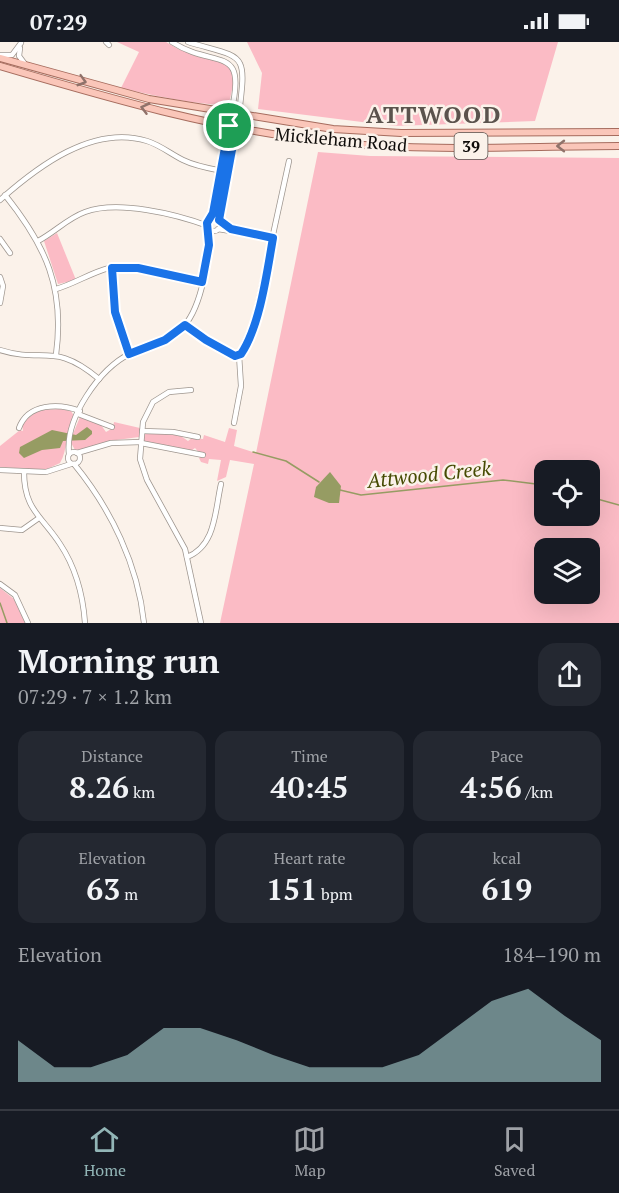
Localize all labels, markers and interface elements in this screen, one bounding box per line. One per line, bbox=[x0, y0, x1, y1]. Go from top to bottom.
text: 07:29 bbox=[30, 7, 87, 36]
one-way arrow bbox=[76, 74, 87, 86]
district label: ATTWOOD bbox=[366, 98, 502, 130]
pin bbox=[203, 100, 254, 151]
one-way arrow bbox=[140, 103, 150, 115]
icon: arrive bbox=[212, 109, 245, 142]
street label: Mickleham Road bbox=[274, 121, 408, 157]
road number: 39 bbox=[454, 133, 488, 159]
one-way arrow bbox=[556, 140, 565, 152]
water label: Attwood Creek bbox=[365, 454, 493, 494]
map controls bbox=[534, 460, 600, 604]
button: locate bbox=[534, 460, 600, 526]
button: layers bbox=[534, 538, 600, 604]
text: Morning run bbox=[18, 639, 220, 682]
button: share bbox=[538, 643, 601, 706]
text: 07:29 · 7 × 1.2 km bbox=[18, 683, 172, 710]
text: Distance bbox=[81, 745, 143, 767]
text: Time bbox=[291, 745, 328, 767]
text: Pace bbox=[490, 745, 523, 767]
text: 8.26 bbox=[69, 767, 129, 807]
text: 40:45 bbox=[270, 767, 349, 807]
text: 4:56 bbox=[461, 767, 522, 807]
text: km bbox=[129, 781, 155, 803]
text: /km bbox=[522, 781, 553, 803]
text: Elevation bbox=[79, 847, 146, 869]
text: Heart rate bbox=[274, 847, 345, 869]
text: kcal bbox=[493, 847, 521, 869]
text: 63 bbox=[86, 869, 120, 909]
text: 151 bbox=[266, 869, 317, 909]
text: 619 bbox=[481, 869, 532, 909]
text: m bbox=[120, 883, 138, 905]
text: bpm bbox=[317, 883, 353, 905]
text: Elevation bbox=[18, 941, 102, 968]
text: 184–190 m bbox=[502, 941, 601, 968]
tab: Home bbox=[84, 1123, 126, 1181]
tab: Map bbox=[293, 1123, 326, 1181]
tab: Saved bbox=[494, 1123, 535, 1181]

